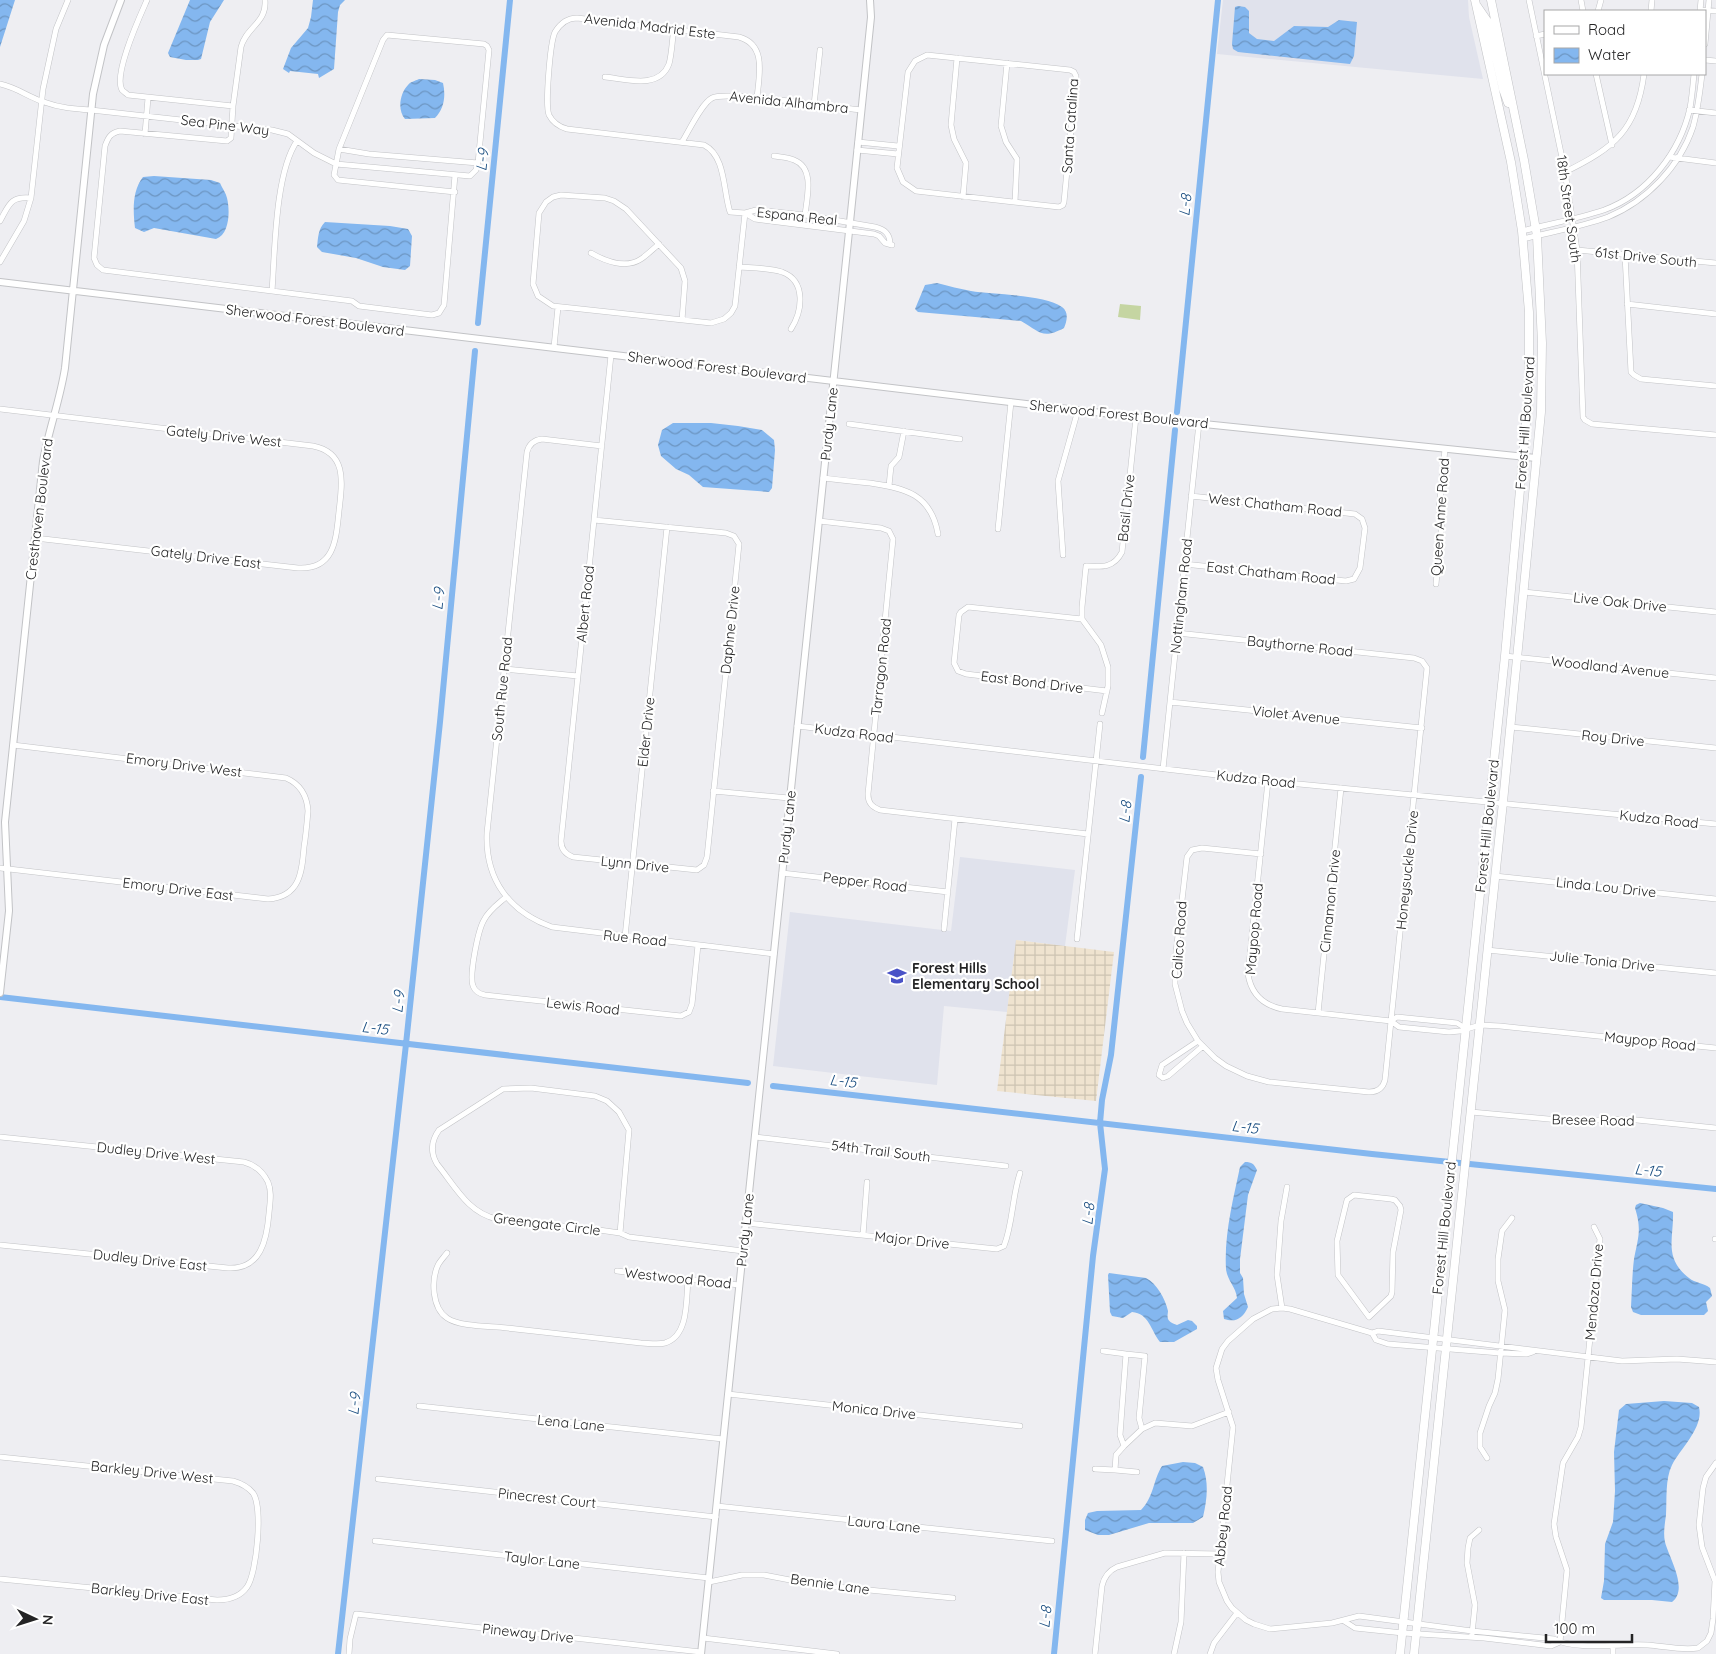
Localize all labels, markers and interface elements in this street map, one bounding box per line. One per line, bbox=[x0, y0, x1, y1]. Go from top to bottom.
street label: Avenida Madrid Este bbox=[583, 9, 717, 43]
legend bbox=[1544, 10, 1706, 75]
text: Road bbox=[1588, 20, 1625, 39]
text: Water bbox=[1588, 45, 1631, 64]
street label: Santa Catalina bbox=[1058, 78, 1082, 174]
street label: Avenida Alhambra bbox=[729, 87, 849, 117]
street label: Sea Pine Way bbox=[180, 111, 270, 139]
water label: L-9 bbox=[471, 146, 493, 172]
street label: 18th Street South bbox=[1553, 154, 1585, 264]
water label: L-8 bbox=[1174, 191, 1196, 217]
street label: Espana Real bbox=[756, 203, 838, 229]
street label: 61st Drive South bbox=[1594, 243, 1698, 271]
street label: Sherwood Forest Boulevard bbox=[225, 300, 405, 340]
street label: Sherwood Forest Boulevard bbox=[627, 347, 807, 387]
street label: Forest Hill Boulevard bbox=[1511, 356, 1539, 490]
street label: Purdy Lane bbox=[816, 386, 842, 461]
street label: Sherwood Forest Boulevard bbox=[1029, 396, 1209, 432]
street label: Gately Drive West bbox=[165, 421, 283, 451]
street label: Cresthaven Boulevard bbox=[21, 437, 57, 581]
street label: Queen Anne Road bbox=[1427, 457, 1453, 577]
street label: Basil Drive bbox=[1114, 473, 1139, 543]
street label: West Chatham Road bbox=[1207, 489, 1343, 521]
street label: Nottingham Road bbox=[1166, 538, 1196, 654]
street label: Gately Drive East bbox=[150, 541, 262, 573]
street label: East Chatham Road bbox=[1206, 557, 1336, 589]
street label: Albert Road bbox=[572, 565, 598, 643]
water label: L-9 bbox=[427, 585, 449, 611]
street label: Daphne Drive bbox=[716, 585, 744, 675]
street label: Live Oak Drive bbox=[1572, 588, 1668, 616]
street label: Tarragon Road bbox=[867, 617, 895, 717]
street label: Baythorne Road bbox=[1246, 631, 1354, 661]
street label: South Rue Road bbox=[488, 636, 516, 742]
street label: Woodland Avenue bbox=[1550, 652, 1670, 682]
street label: East Bond Drive bbox=[980, 667, 1084, 697]
street label: Elder Drive bbox=[633, 696, 659, 768]
street label: Violet Avenue bbox=[1251, 701, 1341, 729]
street label: Kudza Road bbox=[813, 719, 895, 747]
street label: Roy Drive bbox=[1581, 726, 1645, 750]
street label: Emory Drive West bbox=[125, 749, 243, 781]
street label: Forest Hill Boulevard bbox=[1471, 759, 1503, 893]
street label: Kudza Road bbox=[1216, 766, 1296, 792]
street label: Purdy Lane bbox=[774, 789, 800, 864]
water label: L-8 bbox=[1114, 798, 1136, 824]
street label: Kudza Road bbox=[1619, 806, 1699, 832]
street label: Honeysuckle Drive bbox=[1392, 809, 1422, 931]
street label: Cinnamon Drive bbox=[1316, 848, 1344, 953]
street label: Lynn Drive bbox=[600, 851, 670, 877]
street label: Pepper Road bbox=[822, 868, 908, 896]
street label: Emory Drive East bbox=[122, 873, 235, 905]
street label: Linda Lou Drive bbox=[1555, 873, 1657, 901]
street label: Maypop Road bbox=[1241, 882, 1267, 976]
street label: Calico Road bbox=[1167, 900, 1191, 980]
street label: Rue Road bbox=[602, 926, 668, 950]
street label: Julie Tonia Drive bbox=[1548, 946, 1656, 976]
place label: Forest Hills Elementary School bbox=[912, 959, 1039, 993]
school or university icon: Forest Hills Elementary School bbox=[886, 965, 908, 987]
water label: L-9 bbox=[387, 988, 409, 1014]
street label: Lewis Road bbox=[545, 993, 621, 1019]
water label: L-15 bbox=[361, 1017, 391, 1039]
street label: Maypop Road bbox=[1603, 1027, 1697, 1055]
water label: L-15 bbox=[829, 1070, 859, 1092]
street label: Bresee Road bbox=[1551, 1110, 1635, 1130]
water label: L-15 bbox=[1231, 1116, 1261, 1138]
street label: 54th Trail South bbox=[830, 1136, 932, 1166]
street label: Dudley Drive West bbox=[96, 1138, 216, 1168]
water label: L-15 bbox=[1634, 1159, 1664, 1181]
street label: Forest Hill Boulevard bbox=[1428, 1161, 1460, 1295]
street label: Purdy Lane bbox=[732, 1192, 758, 1267]
water label: L-8 bbox=[1077, 1200, 1099, 1226]
street label: Greengate Circle bbox=[492, 1209, 602, 1240]
street label: Major Drive bbox=[874, 1227, 950, 1253]
street label: Mendoza Drive bbox=[1581, 1243, 1607, 1341]
street label: Dudley Drive East bbox=[92, 1245, 208, 1275]
street label: Westwood Road bbox=[624, 1263, 732, 1293]
water label: L-9 bbox=[343, 1390, 365, 1416]
street label: Monica Drive bbox=[831, 1397, 917, 1423]
street label: Lena Lane bbox=[536, 1411, 606, 1435]
street label: Barkley Drive West bbox=[90, 1457, 214, 1487]
street label: Pinecrest Court bbox=[497, 1484, 597, 1512]
street label: Abbey Road bbox=[1210, 1485, 1236, 1567]
street label: Laura Lane bbox=[847, 1511, 921, 1537]
street label: Taylor Lane bbox=[503, 1547, 581, 1573]
street label: Bennie Lane bbox=[789, 1570, 871, 1598]
street label: Barkley Drive East bbox=[90, 1579, 210, 1609]
north arrow bbox=[10, 1594, 60, 1644]
water label: L-8 bbox=[1034, 1603, 1056, 1629]
scale bar bbox=[1546, 1612, 1632, 1644]
text: N bbox=[39, 1614, 57, 1626]
street label: Pineway Drive bbox=[481, 1619, 575, 1647]
text: 100 m bbox=[1554, 1619, 1595, 1638]

